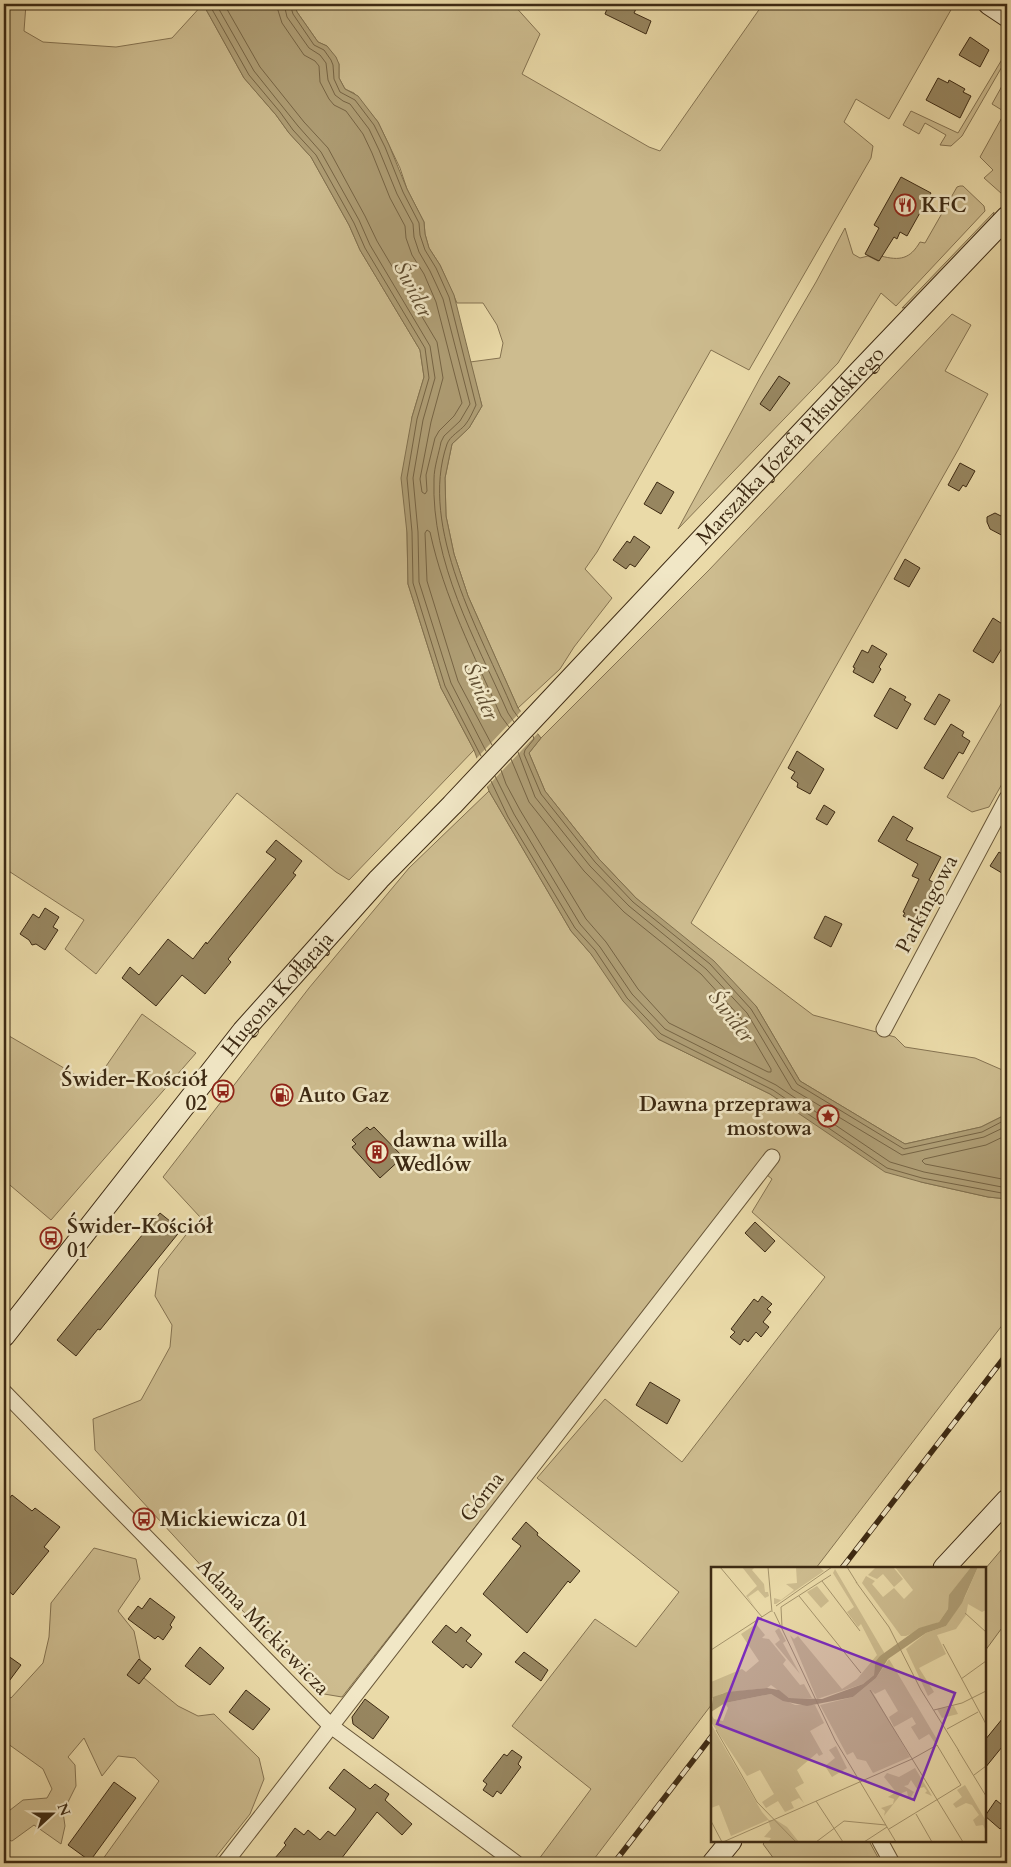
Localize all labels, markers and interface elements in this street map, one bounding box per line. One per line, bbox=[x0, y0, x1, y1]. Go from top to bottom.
place label: KFC bbox=[921, 191, 967, 220]
restaurant icon: KFC bbox=[893, 193, 917, 217]
water label: Świder bbox=[386, 256, 440, 323]
street label: Marszałka Józefa Piłsudskiego bbox=[689, 340, 891, 551]
water label: Świder bbox=[456, 658, 506, 725]
street label: Parkingowa bbox=[889, 850, 965, 958]
street label: Hugona Kołłątaja bbox=[214, 925, 340, 1062]
water label: Świder bbox=[701, 983, 762, 1049]
place label: Świder-Kościół 02 bbox=[61, 1065, 208, 1118]
bus stop icon: Świder-Kościół 02 bbox=[211, 1079, 235, 1103]
place label: Auto Gaz bbox=[298, 1081, 390, 1110]
fuel station icon: Auto Gaz bbox=[270, 1083, 294, 1107]
place label: Dawna przeprawa mostowa bbox=[639, 1090, 813, 1143]
place icon: Dawna przeprawa mostowa bbox=[816, 1104, 840, 1128]
place label: dawna willa Wedlów bbox=[392, 1126, 509, 1179]
building icon: dawna willa Wedlów bbox=[365, 1140, 389, 1164]
place label: Świder-Kościół 01 bbox=[67, 1212, 214, 1265]
bus stop icon: Świder-Kościół 01 bbox=[39, 1226, 63, 1250]
street label: Górna bbox=[453, 1466, 511, 1528]
place label: Mickiewicza 01 bbox=[160, 1505, 308, 1534]
bus stop icon: Mickiewicza 01 bbox=[132, 1507, 156, 1531]
street label: Adama Mickiewicza bbox=[190, 1552, 336, 1702]
inset map bbox=[711, 1567, 986, 1842]
north arrow bbox=[28, 1790, 78, 1840]
text: N bbox=[53, 1800, 75, 1819]

